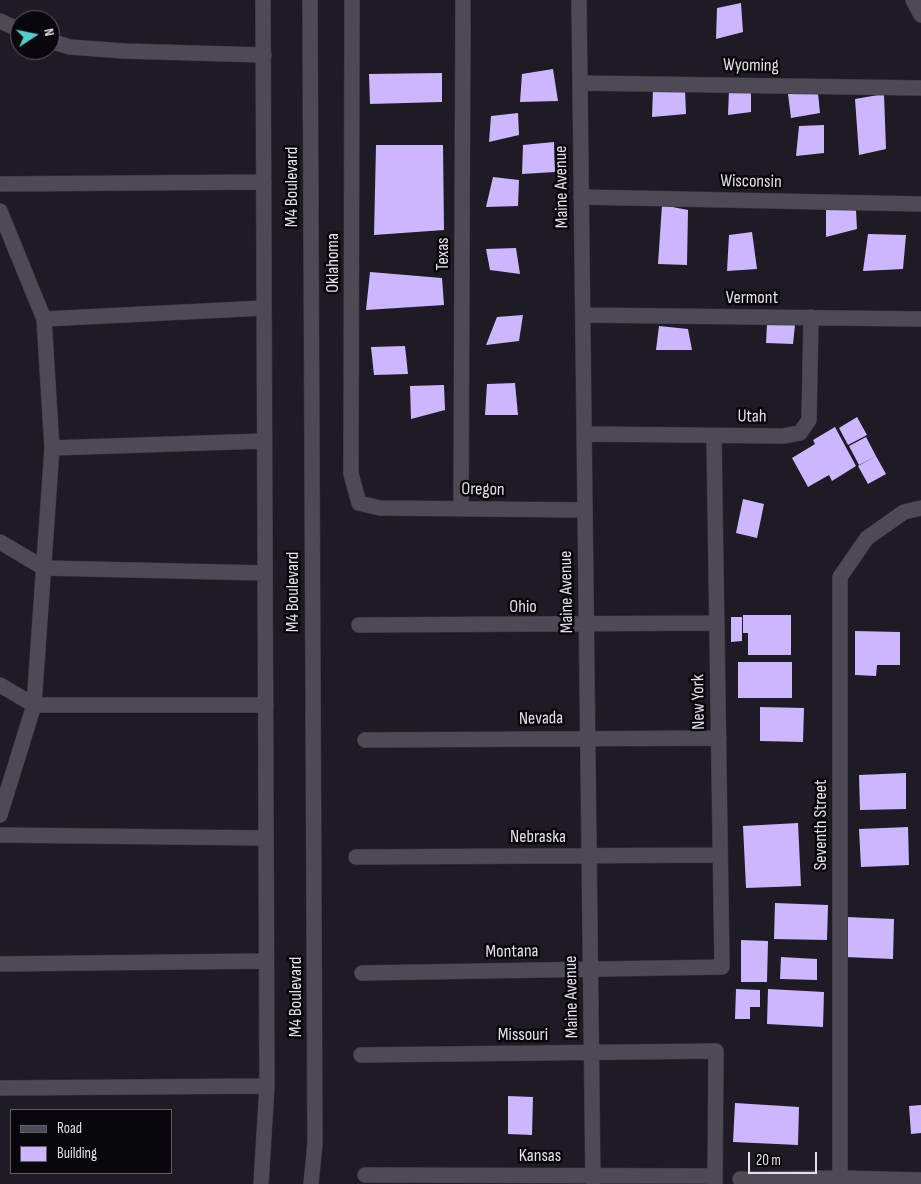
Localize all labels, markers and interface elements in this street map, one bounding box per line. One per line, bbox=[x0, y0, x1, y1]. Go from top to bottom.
north arrow bbox=[10, 10, 60, 60]
text: N bbox=[40, 27, 58, 38]
street label: Wyoming bbox=[723, 55, 779, 77]
street label: Maine Avenue bbox=[550, 145, 574, 229]
street label: M4 Boulevard bbox=[281, 147, 303, 227]
street label: Wisconsin bbox=[720, 171, 782, 193]
street label: Oklahoma bbox=[322, 233, 344, 293]
street label: Texas bbox=[432, 237, 454, 271]
street label: Vermont bbox=[726, 287, 778, 309]
street label: Utah bbox=[737, 406, 767, 428]
street label: Oregon bbox=[461, 479, 505, 501]
street label: Maine Avenue bbox=[555, 550, 579, 634]
street label: M4 Boulevard bbox=[282, 552, 304, 632]
street label: Ohio bbox=[509, 596, 537, 618]
street label: New York bbox=[688, 674, 710, 730]
street label: Nevada bbox=[519, 708, 563, 730]
street label: Seventh Street bbox=[810, 780, 832, 870]
street label: Nebraska bbox=[510, 826, 566, 848]
street label: Montana bbox=[485, 941, 539, 963]
street label: Maine Avenue bbox=[560, 955, 584, 1039]
street label: M4 Boulevard bbox=[285, 957, 307, 1037]
street label: Missouri bbox=[498, 1024, 548, 1046]
legend bbox=[10, 1109, 172, 1174]
text: Road bbox=[57, 1119, 82, 1138]
scale bar bbox=[751, 1142, 820, 1174]
text: Building bbox=[57, 1144, 97, 1163]
street label: Kansas bbox=[519, 1145, 561, 1167]
text: 20 m bbox=[756, 1151, 781, 1170]

